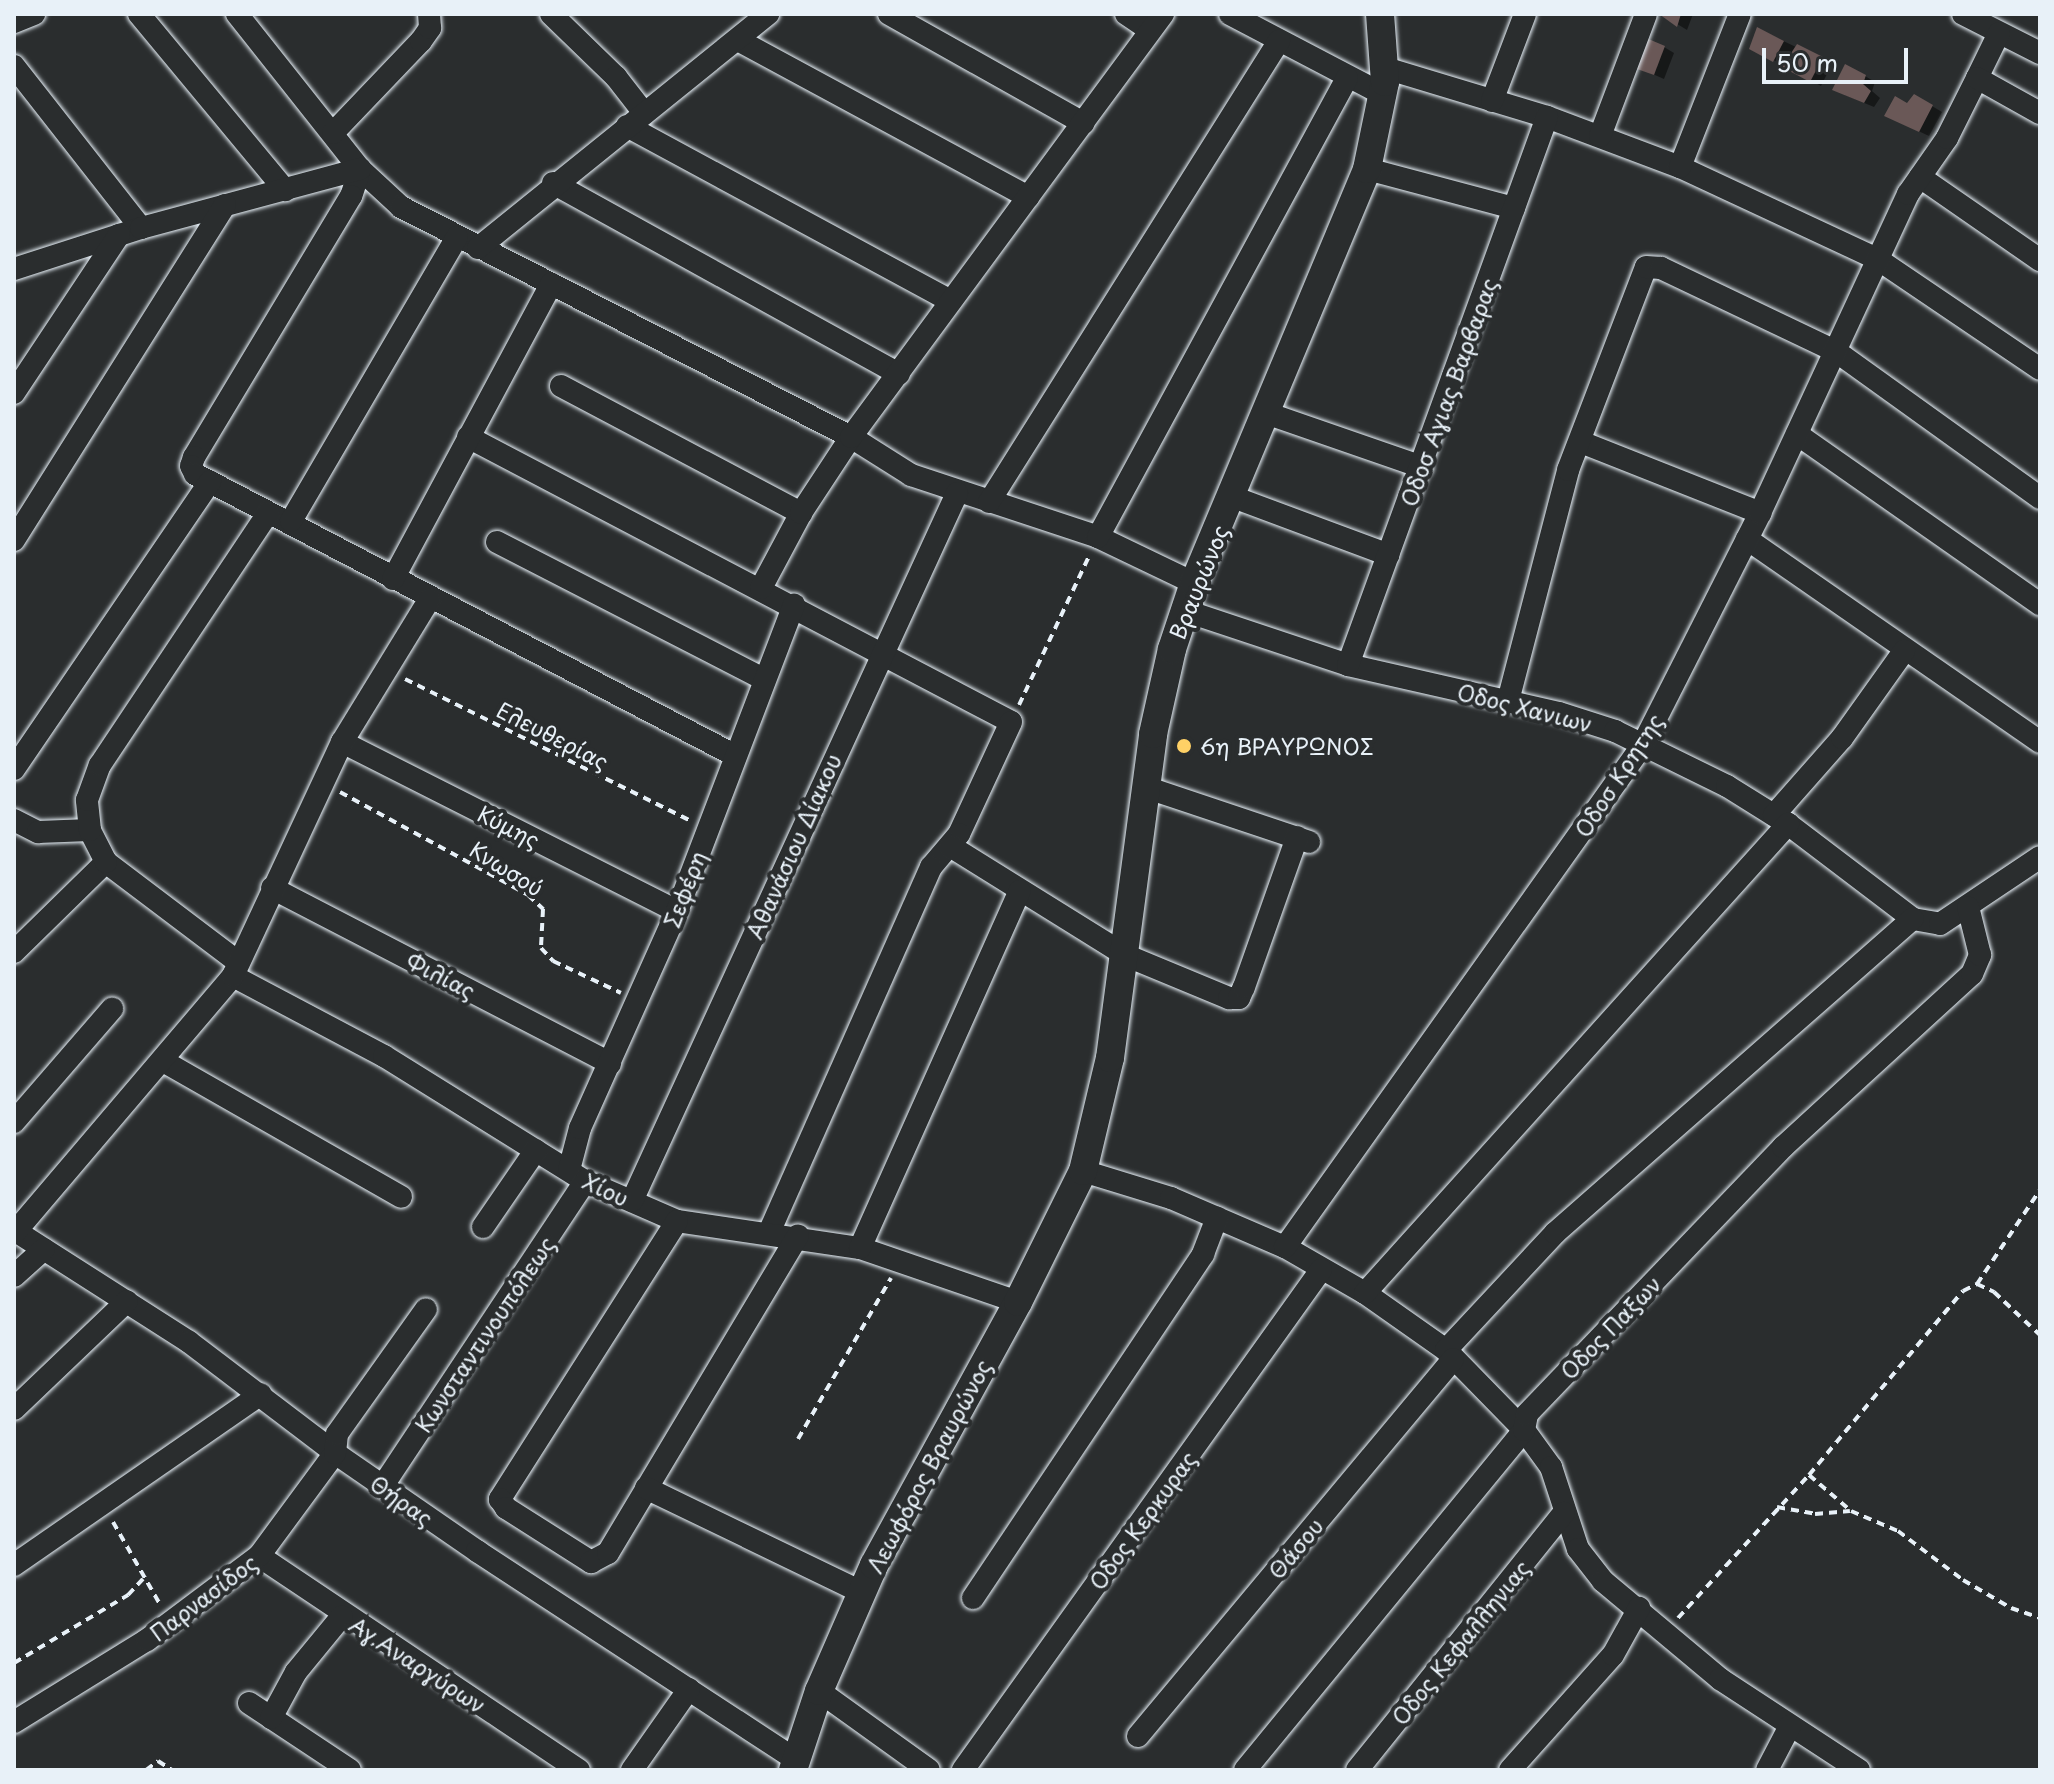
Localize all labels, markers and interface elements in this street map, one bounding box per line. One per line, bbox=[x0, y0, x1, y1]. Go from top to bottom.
scale bar bbox=[1766, 32, 1912, 82]
text: 50 m bbox=[1776, 44, 1838, 80]
street label: Οδοσ Αγιας Βαρβαρας bbox=[1394, 274, 1502, 510]
street label: Βραυρώνος bbox=[1163, 521, 1233, 643]
street label: Οδος Χανιων bbox=[1455, 677, 1595, 737]
street label: Ελευθερίας bbox=[493, 696, 613, 774]
street label: Οδοσ Κρητης bbox=[1568, 708, 1668, 842]
place label: 6η ΒΡΑΥΡΩΝΟΣ bbox=[1200, 733, 1374, 759]
marker: 6η ΒΡΑΥΡΩΝΟΣ bbox=[1175, 737, 1193, 755]
street label: Αθανάσιου Δίακου bbox=[740, 749, 846, 943]
street label: Κύμης bbox=[474, 799, 544, 853]
street label: Κνωσού bbox=[466, 835, 548, 901]
street label: Σεφέρη bbox=[657, 847, 711, 931]
street label: Φιλίας bbox=[402, 947, 480, 1003]
street label: Χίου bbox=[579, 1167, 633, 1211]
street label: Κωνσταντινουπόλεως bbox=[409, 1231, 559, 1437]
street label: Οδος Παξων bbox=[1554, 1270, 1666, 1384]
street label: Λεωφόρος Βραυρώνος bbox=[860, 1355, 996, 1577]
street label: Οδος Κερκυρας bbox=[1083, 1446, 1201, 1594]
street label: Θήρας bbox=[366, 1469, 438, 1531]
street label: Θάσου bbox=[1262, 1512, 1328, 1584]
street label: Παρνασίδος bbox=[144, 1548, 262, 1646]
street label: Οδος Κεφαλληνιας bbox=[1385, 1554, 1535, 1730]
street label: Αγ.Αναργύρων bbox=[345, 1610, 491, 1718]

